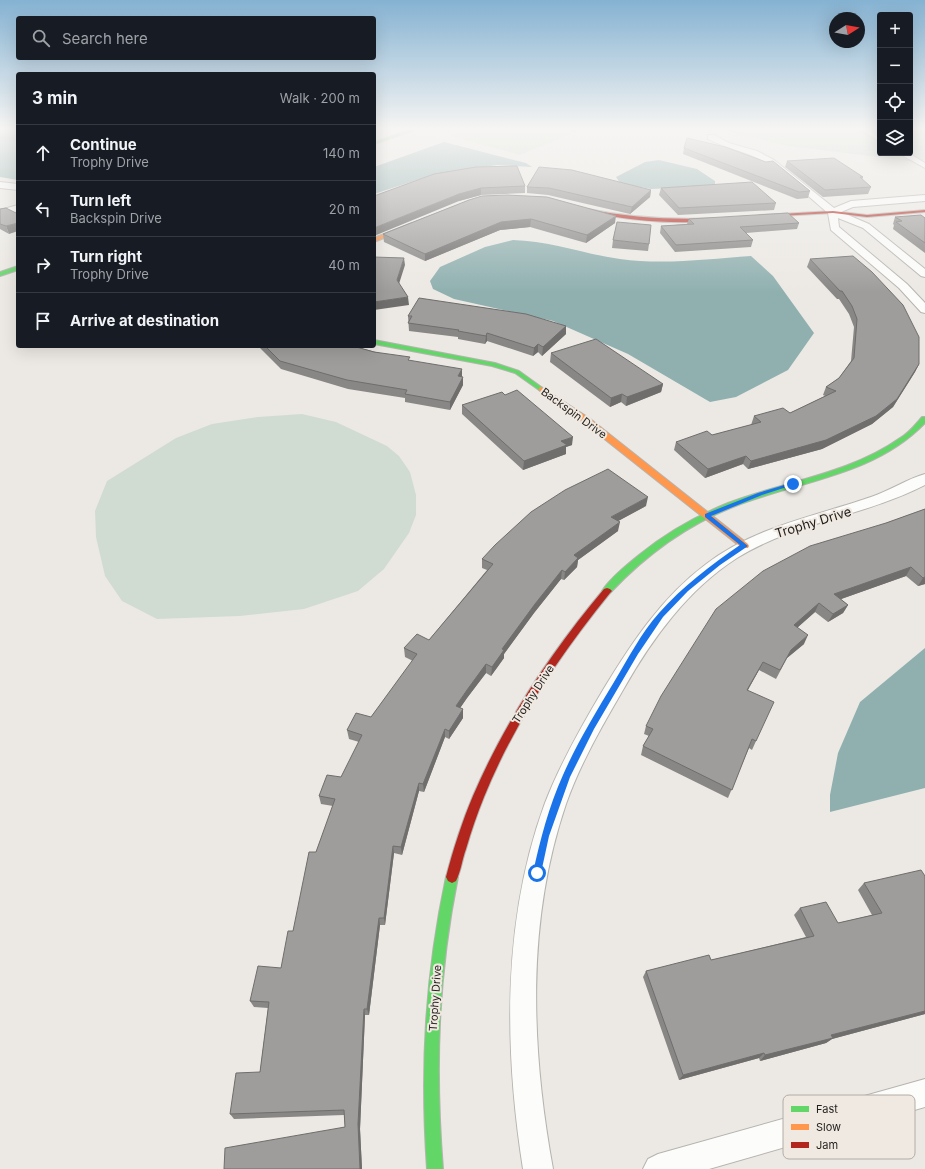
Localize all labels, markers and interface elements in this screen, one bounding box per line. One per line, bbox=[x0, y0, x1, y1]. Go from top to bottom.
north arrow bbox=[829, 12, 865, 48]
map controls bbox=[877, 12, 913, 156]
button: + bbox=[877, 12, 913, 48]
search box bbox=[16, 16, 376, 60]
icon: search bbox=[30, 27, 52, 49]
text: Search here bbox=[62, 29, 148, 48]
button: − bbox=[877, 48, 913, 84]
button: locate bbox=[877, 84, 913, 120]
text: 3 min bbox=[32, 88, 78, 108]
text: Walk · 200 m bbox=[280, 90, 360, 106]
button: layers bbox=[877, 120, 913, 156]
text: Continue bbox=[70, 135, 137, 154]
icon: ahead bbox=[32, 142, 54, 164]
text: 140 m bbox=[323, 145, 360, 161]
text: Trophy Drive bbox=[70, 154, 149, 170]
text: Turn left bbox=[70, 191, 131, 210]
icon: left bbox=[32, 198, 54, 220]
text: 20 m bbox=[329, 201, 360, 217]
text: Backspin Drive bbox=[70, 210, 162, 226]
text: Turn right bbox=[70, 247, 142, 266]
icon: right bbox=[32, 254, 54, 276]
text: 40 m bbox=[328, 257, 360, 273]
text: Trophy Drive bbox=[70, 266, 149, 282]
icon: arrive bbox=[32, 310, 54, 332]
text: Arrive at destination bbox=[70, 311, 219, 330]
street label: Backspin Drive bbox=[538, 384, 610, 442]
route end bbox=[784, 475, 802, 493]
street label: Trophy Drive bbox=[773, 503, 853, 541]
street label: Trophy Drive bbox=[509, 662, 557, 726]
route start bbox=[528, 864, 546, 882]
street label: Trophy Drive bbox=[426, 964, 444, 1032]
legend bbox=[783, 1095, 915, 1159]
text: Fast bbox=[816, 1102, 838, 1116]
text: Slow bbox=[816, 1120, 841, 1134]
text: Jam bbox=[816, 1138, 838, 1152]

